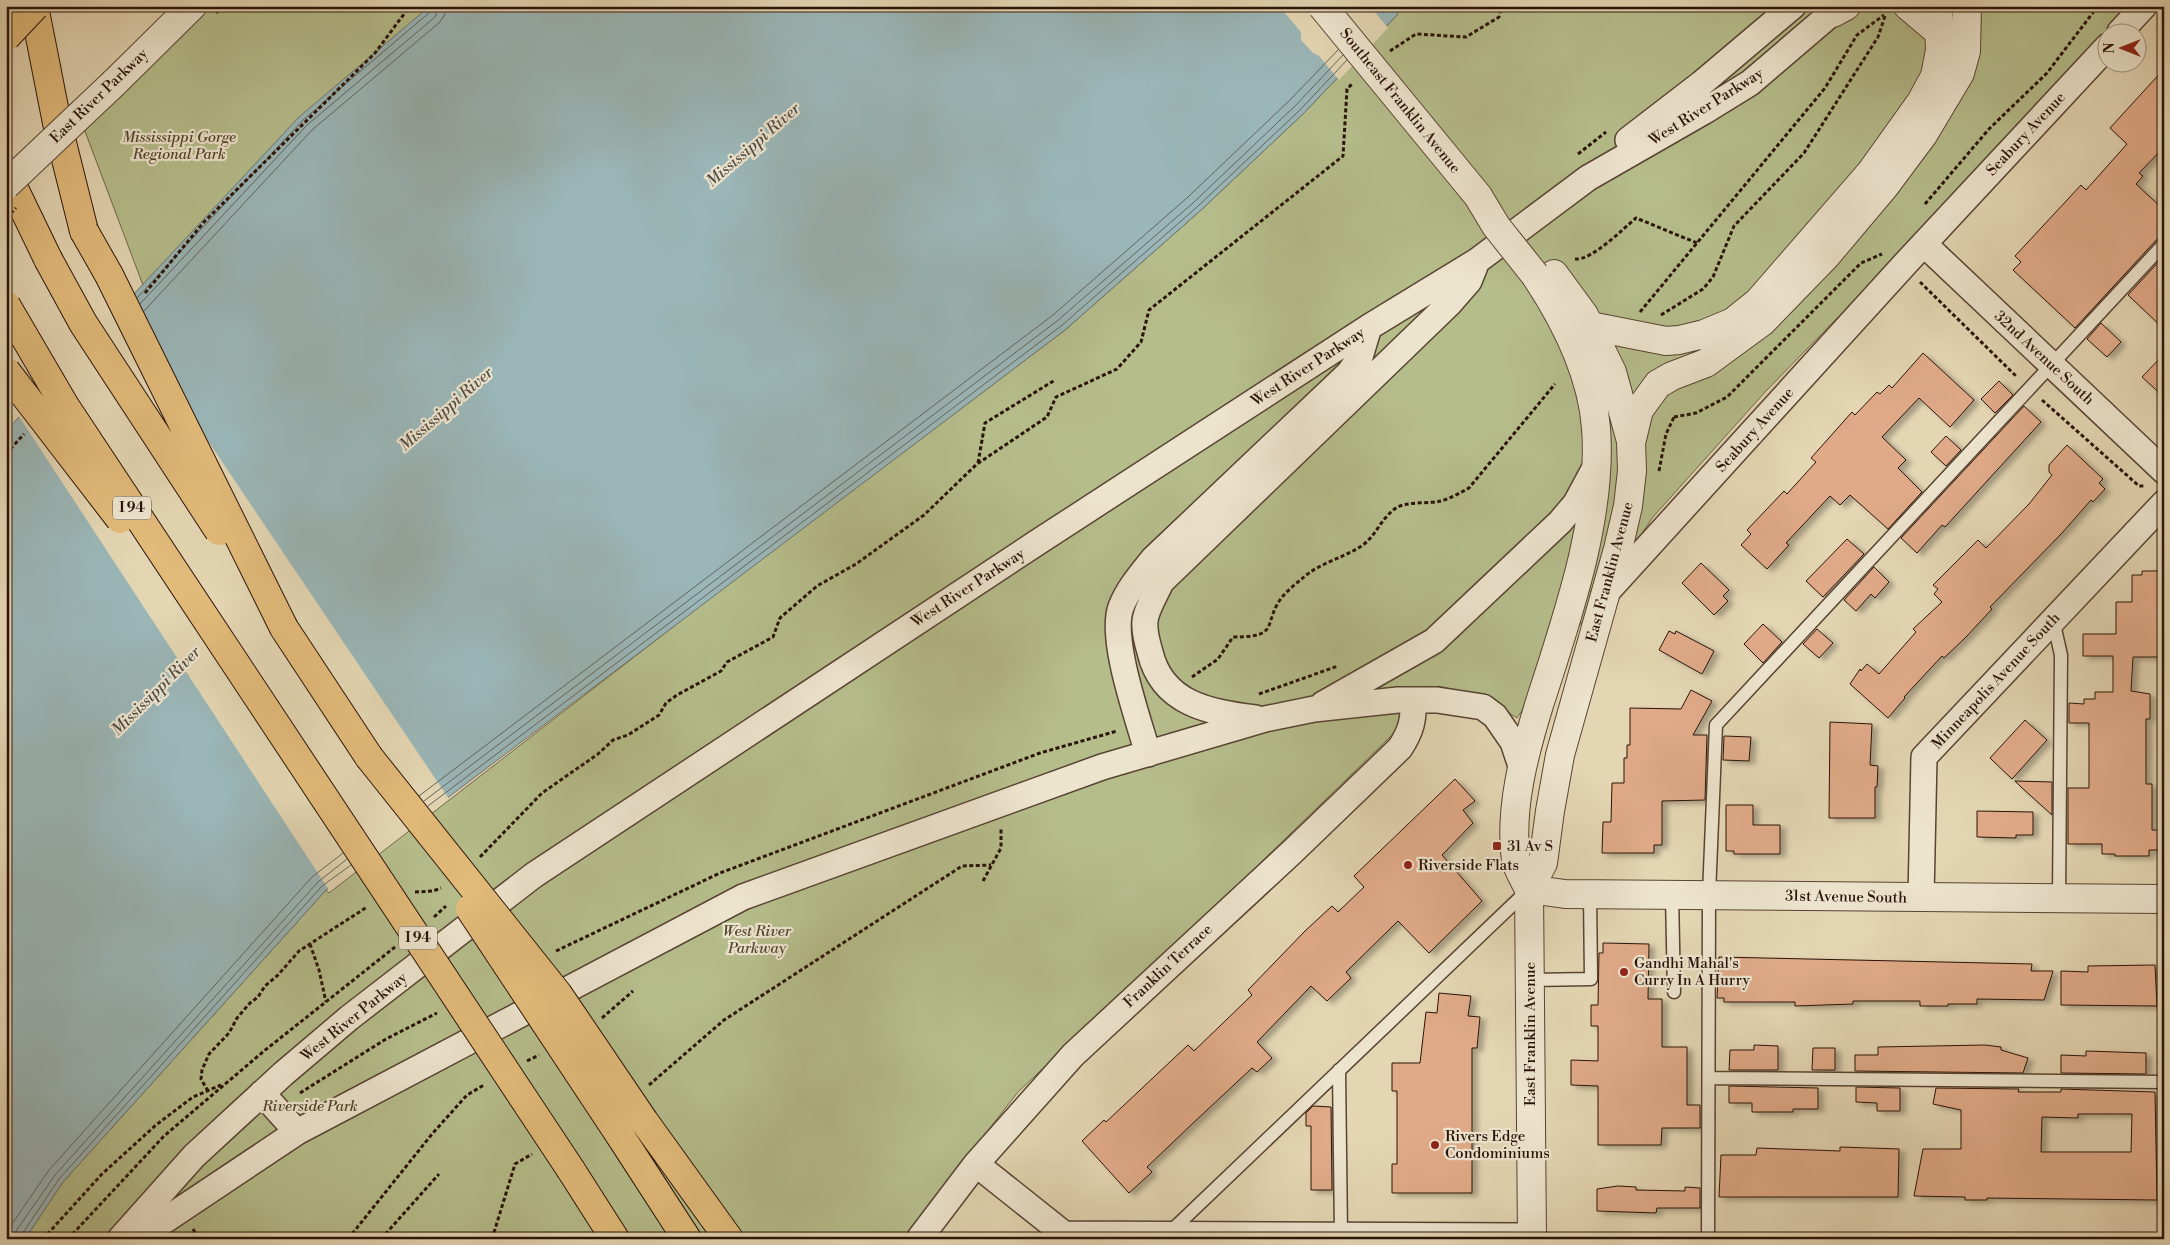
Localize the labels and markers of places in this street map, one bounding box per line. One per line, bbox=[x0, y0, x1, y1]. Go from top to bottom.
place label: 31 Av S bbox=[1507, 837, 1553, 856]
marker: 31 Av S bbox=[1491, 840, 1503, 852]
place label: Riverside Flats bbox=[1418, 856, 1519, 875]
marker: Riverside Flats bbox=[1402, 859, 1414, 871]
place label: Gandhi Mahal's Curry In A Hurry bbox=[1634, 954, 1750, 990]
marker: Gandhi Mahal's Curry In A Hurry bbox=[1618, 966, 1630, 978]
place label: Rivers Edge Condominiums bbox=[1445, 1127, 1550, 1163]
marker: Rivers Edge Condominiums bbox=[1429, 1139, 1441, 1151]

